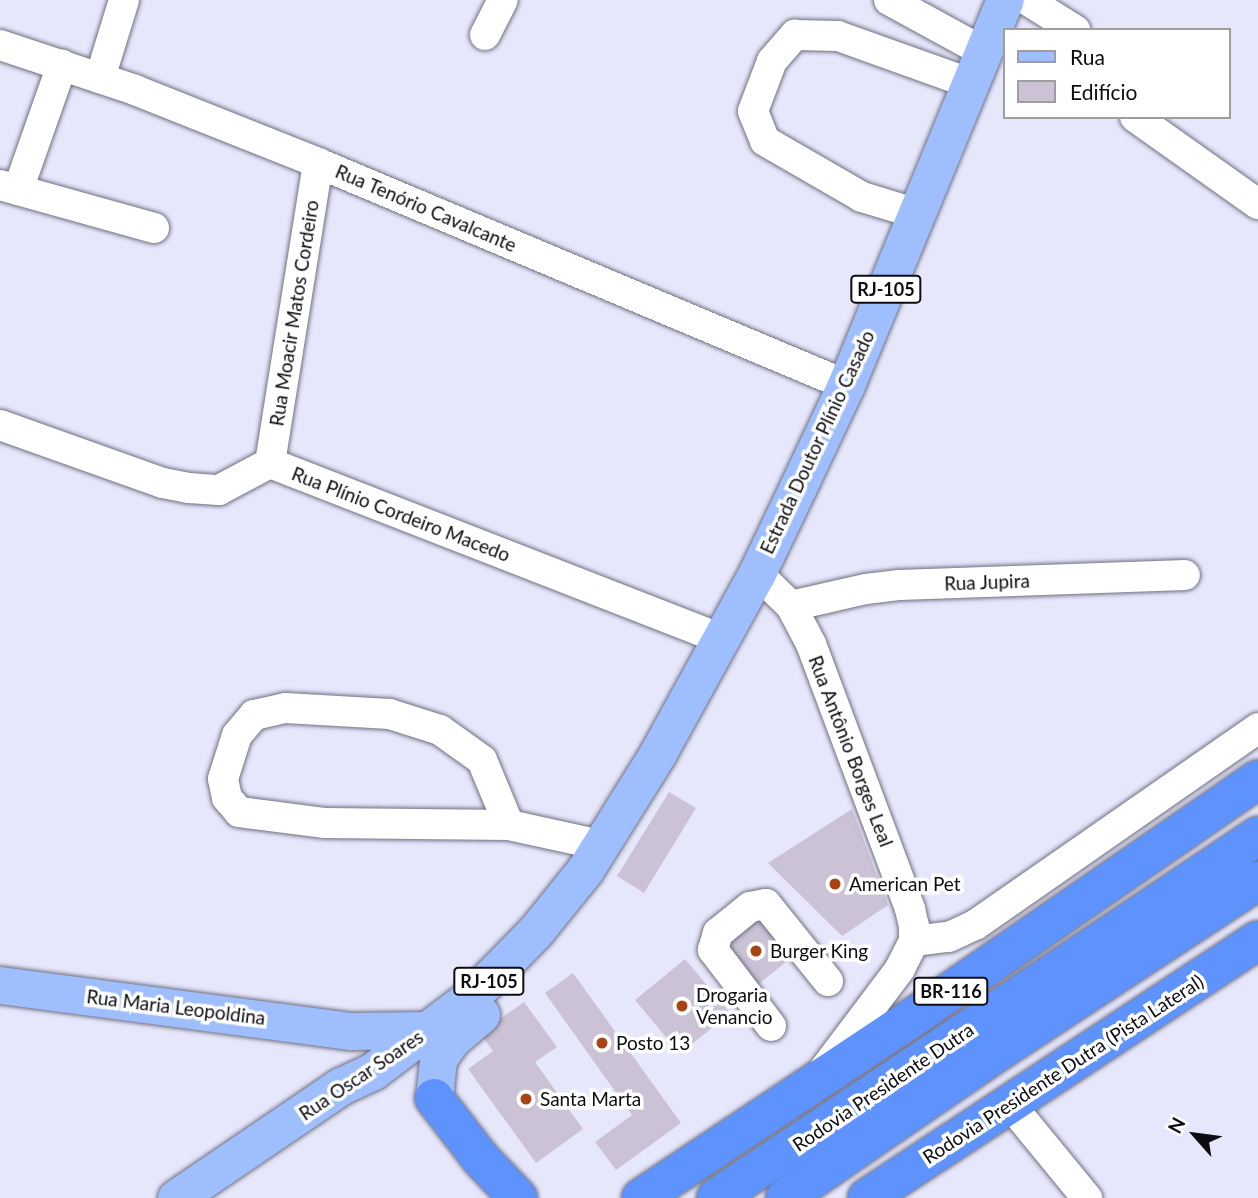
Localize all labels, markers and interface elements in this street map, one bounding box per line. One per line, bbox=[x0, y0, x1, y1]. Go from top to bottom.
legend bbox=[1002, 28, 1230, 119]
text: Rua bbox=[1070, 44, 1105, 69]
text: Edifício bbox=[1070, 79, 1137, 104]
street label: Rua Tenório Cavalcante bbox=[332, 159, 520, 257]
street label: Rua Moacir Matos Cordeiro bbox=[265, 198, 323, 428]
road number: RJ-105 bbox=[849, 274, 923, 304]
street label: Estrada Doutor Plínio Casado bbox=[755, 326, 879, 558]
street label: Rua Plínio Cordeiro Macedo bbox=[289, 462, 513, 566]
street label: Rua Jupira bbox=[944, 569, 1030, 595]
street label: Rua Antônio Borges Leal bbox=[804, 652, 898, 850]
place label: American Pet bbox=[849, 873, 961, 895]
marker: American Pet bbox=[827, 876, 843, 892]
place label: Burger King bbox=[770, 940, 869, 962]
marker: Burger King bbox=[748, 943, 764, 959]
road number: RJ-105 bbox=[452, 966, 526, 996]
street label: Rodovia Presidente Dutra (Pista Lateral) bbox=[918, 970, 1208, 1168]
road number: BR-116 bbox=[912, 976, 990, 1006]
place label: Drogaria Venancio bbox=[696, 984, 773, 1028]
street label: Rua Maria Leopoldina bbox=[85, 985, 267, 1029]
marker: Drogaria Venancio bbox=[674, 998, 690, 1014]
street label: Rodovia Presidente Dutra bbox=[788, 1018, 978, 1156]
street label: Rua Oscar Soares bbox=[294, 1025, 428, 1125]
place label: Posto 13 bbox=[616, 1032, 690, 1054]
marker: Posto 13 bbox=[594, 1035, 610, 1051]
place label: Santa Marta bbox=[540, 1088, 641, 1110]
marker: Santa Marta bbox=[518, 1091, 534, 1107]
north arrow bbox=[1160, 1100, 1230, 1170]
text: N bbox=[1162, 1113, 1190, 1137]

